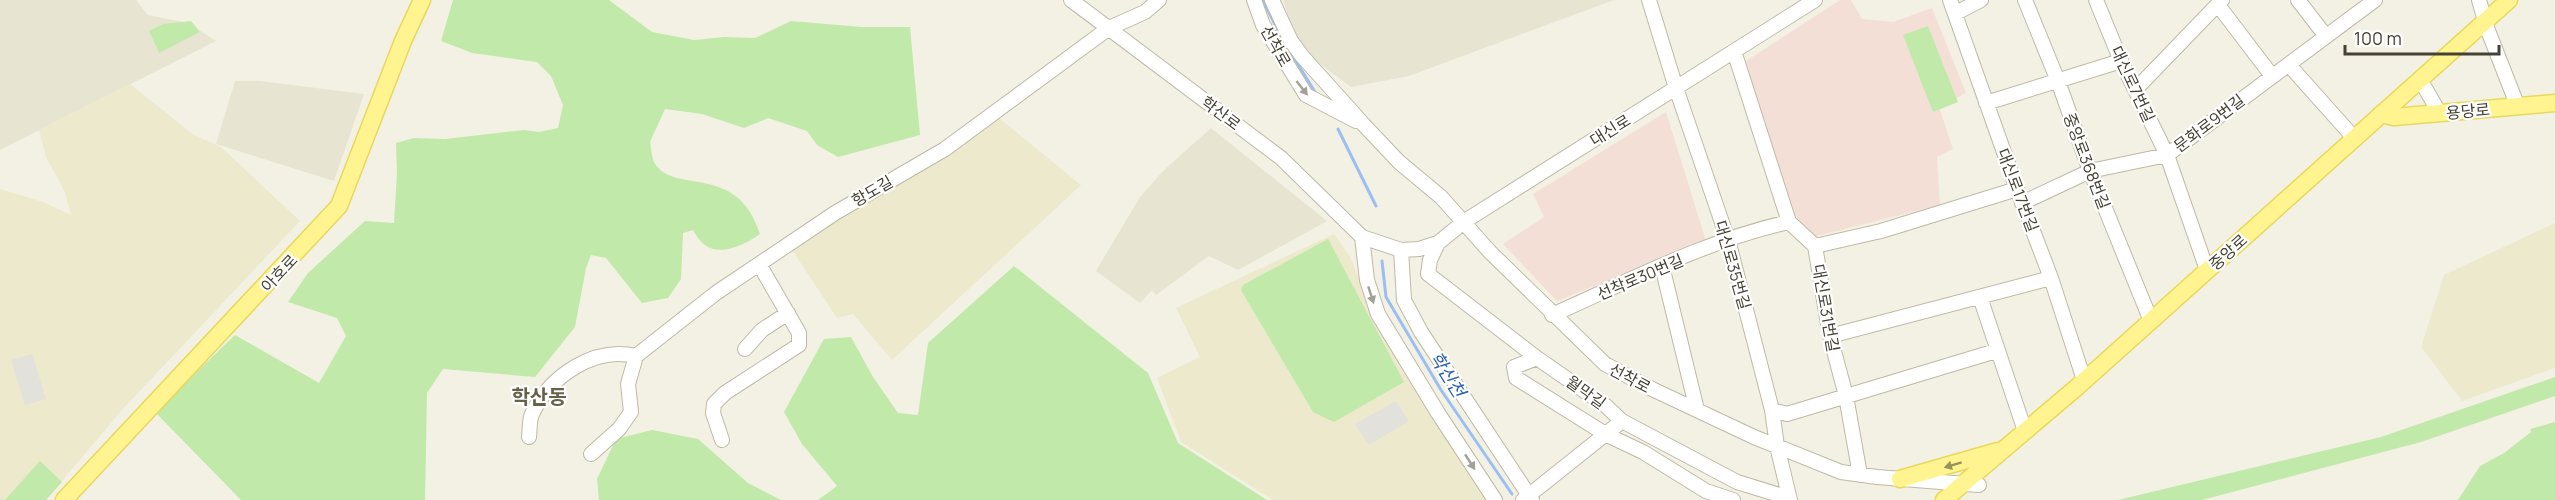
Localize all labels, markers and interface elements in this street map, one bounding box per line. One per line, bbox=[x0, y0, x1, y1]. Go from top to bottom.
scale bar bbox=[2345, 18, 2500, 56]
street label: 선착로 bbox=[1256, 21, 1296, 71]
text: 100 m bbox=[2354, 26, 2402, 50]
street label: 대신로7번길 bbox=[2106, 42, 2160, 126]
one-way arrow bbox=[1296, 79, 1308, 95]
street label: 문화로9번길 bbox=[2169, 89, 2249, 157]
street label: 학산로 bbox=[1197, 91, 1245, 135]
street label: 용당로 bbox=[2445, 98, 2491, 124]
street label: 대신로 bbox=[1585, 109, 1635, 151]
street label: 중앙로368번길 bbox=[2059, 110, 2115, 212]
street label: 대신로17번길 bbox=[1992, 145, 2044, 235]
street label: 항도길 bbox=[847, 170, 897, 212]
street label: 대신로35번길 bbox=[1710, 218, 1756, 312]
street label: 중앙로 bbox=[2204, 229, 2252, 275]
street label: 아호로 bbox=[256, 249, 302, 297]
street label: 선착로30번길 bbox=[1593, 249, 1687, 305]
street label: 대신로31번길 bbox=[1807, 262, 1845, 354]
one-way arrow bbox=[1367, 286, 1377, 304]
water label: 학산천 bbox=[1425, 347, 1473, 403]
street label: 선착로 bbox=[1605, 358, 1655, 398]
street label: 월막길 bbox=[1562, 370, 1610, 414]
district label: 학산동 bbox=[511, 383, 567, 410]
one-way arrow bbox=[1464, 454, 1476, 470]
one-way arrow bbox=[1943, 461, 1961, 470]

